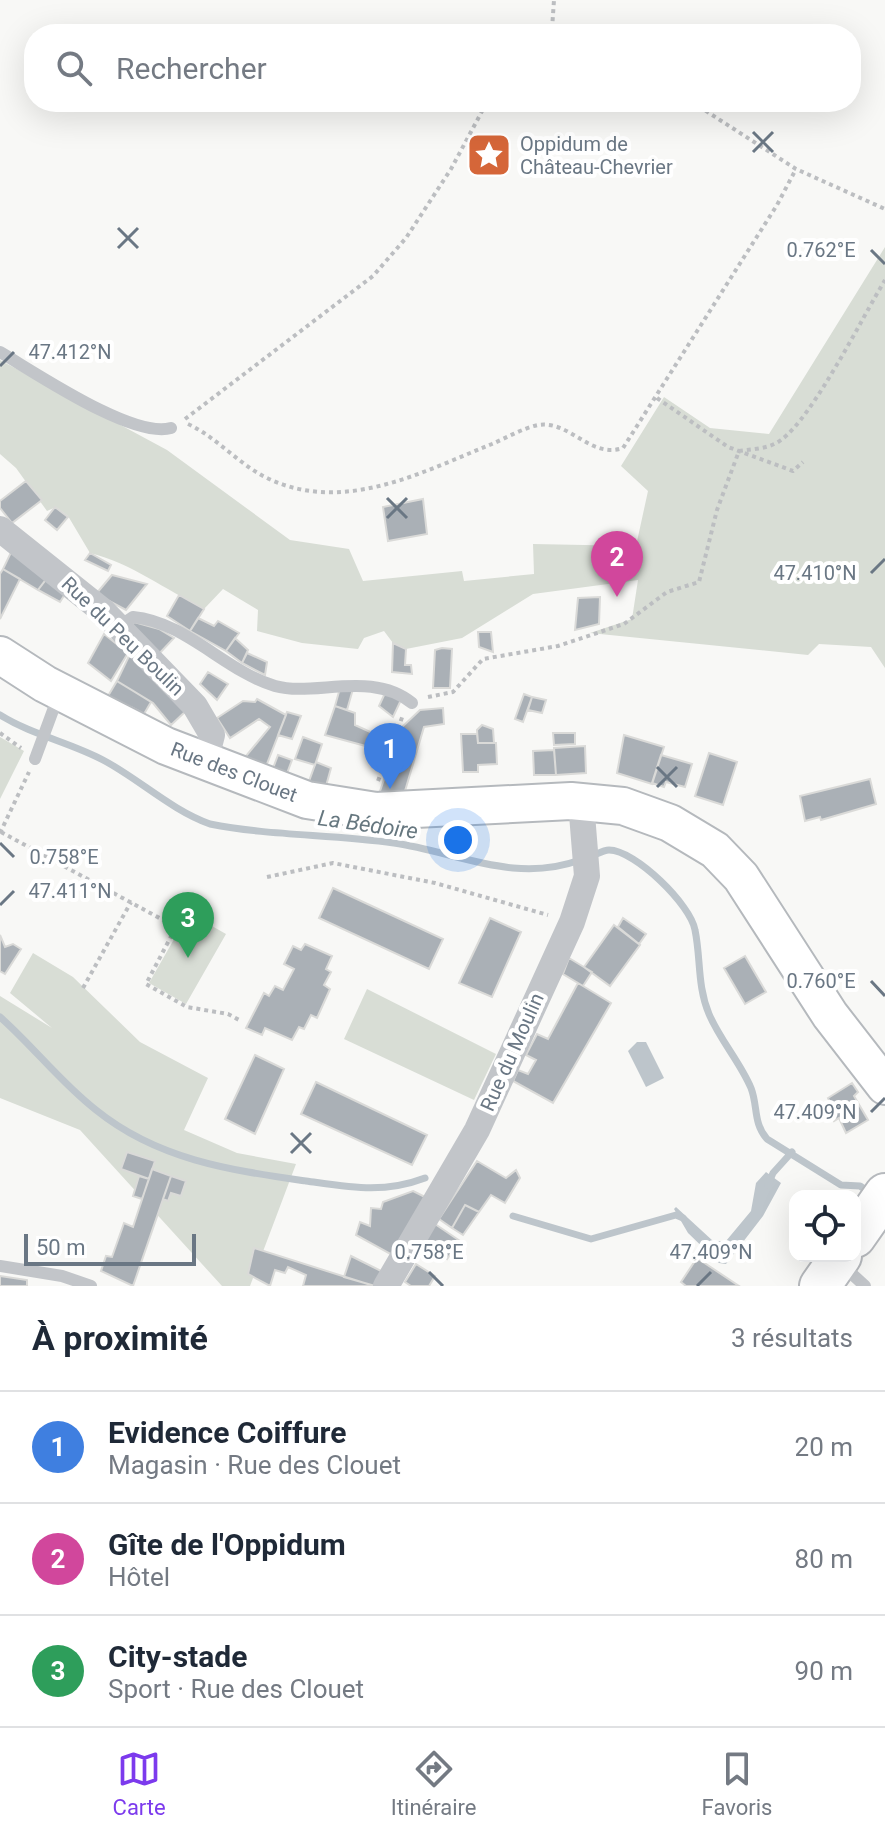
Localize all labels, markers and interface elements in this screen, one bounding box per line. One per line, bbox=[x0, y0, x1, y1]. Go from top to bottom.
search box bbox=[24, 24, 861, 112]
icon: search bbox=[52, 46, 96, 90]
text: Rechercher bbox=[116, 51, 267, 86]
place icon: Oppidum de Château-Chevrier bbox=[465, 131, 513, 179]
place label: Oppidum de Château-Chevrier bbox=[520, 132, 673, 179]
text: 0.762°E bbox=[786, 238, 856, 262]
text: 47.412°N bbox=[28, 340, 112, 364]
pin: 2 bbox=[591, 531, 643, 597]
text: 47.410°N bbox=[773, 561, 857, 585]
street label: Rue du Peu Boulin bbox=[57, 571, 189, 701]
pin: 1 bbox=[364, 723, 416, 789]
street label: Rue des Clouet bbox=[167, 737, 301, 807]
water label: La Bédoire bbox=[316, 805, 420, 844]
your location bbox=[438, 820, 478, 860]
text: 0.758°E bbox=[29, 845, 99, 869]
text: 47.411°N bbox=[28, 879, 112, 903]
pin: 3 bbox=[162, 892, 214, 958]
text: 0.760°E bbox=[786, 969, 856, 993]
street label: Rue du Moulin bbox=[475, 989, 549, 1115]
text: 47.409°N bbox=[773, 1100, 857, 1124]
map controls bbox=[789, 1190, 861, 1262]
button: locate bbox=[789, 1190, 861, 1262]
scale bar bbox=[24, 1230, 196, 1266]
text: 50 m bbox=[36, 1235, 85, 1260]
text: 0.758°E bbox=[394, 1240, 464, 1264]
text: 47.409°N bbox=[669, 1240, 753, 1264]
text: À proximité bbox=[32, 1318, 208, 1358]
text: 3 résultats bbox=[731, 1323, 853, 1353]
text: Evidence Coiffure bbox=[108, 1415, 347, 1450]
text: 1 bbox=[51, 1432, 65, 1462]
text: 20 m bbox=[795, 1432, 853, 1462]
text: Magasin · Rue des Clouet bbox=[108, 1450, 401, 1480]
text: Gîte de l'Oppidum bbox=[108, 1527, 346, 1562]
text: 2 bbox=[51, 1544, 65, 1574]
text: 80 m bbox=[795, 1544, 853, 1574]
text: Hôtel bbox=[108, 1562, 170, 1592]
text: City-stade bbox=[108, 1639, 247, 1674]
text: 3 bbox=[51, 1656, 65, 1686]
text: 90 m bbox=[795, 1656, 853, 1686]
text: Sport · Rue des Clouet bbox=[108, 1674, 364, 1704]
tab: Carte bbox=[113, 1747, 166, 1820]
tab: Itinéraire bbox=[391, 1747, 476, 1820]
tab: Favoris bbox=[702, 1747, 772, 1820]

